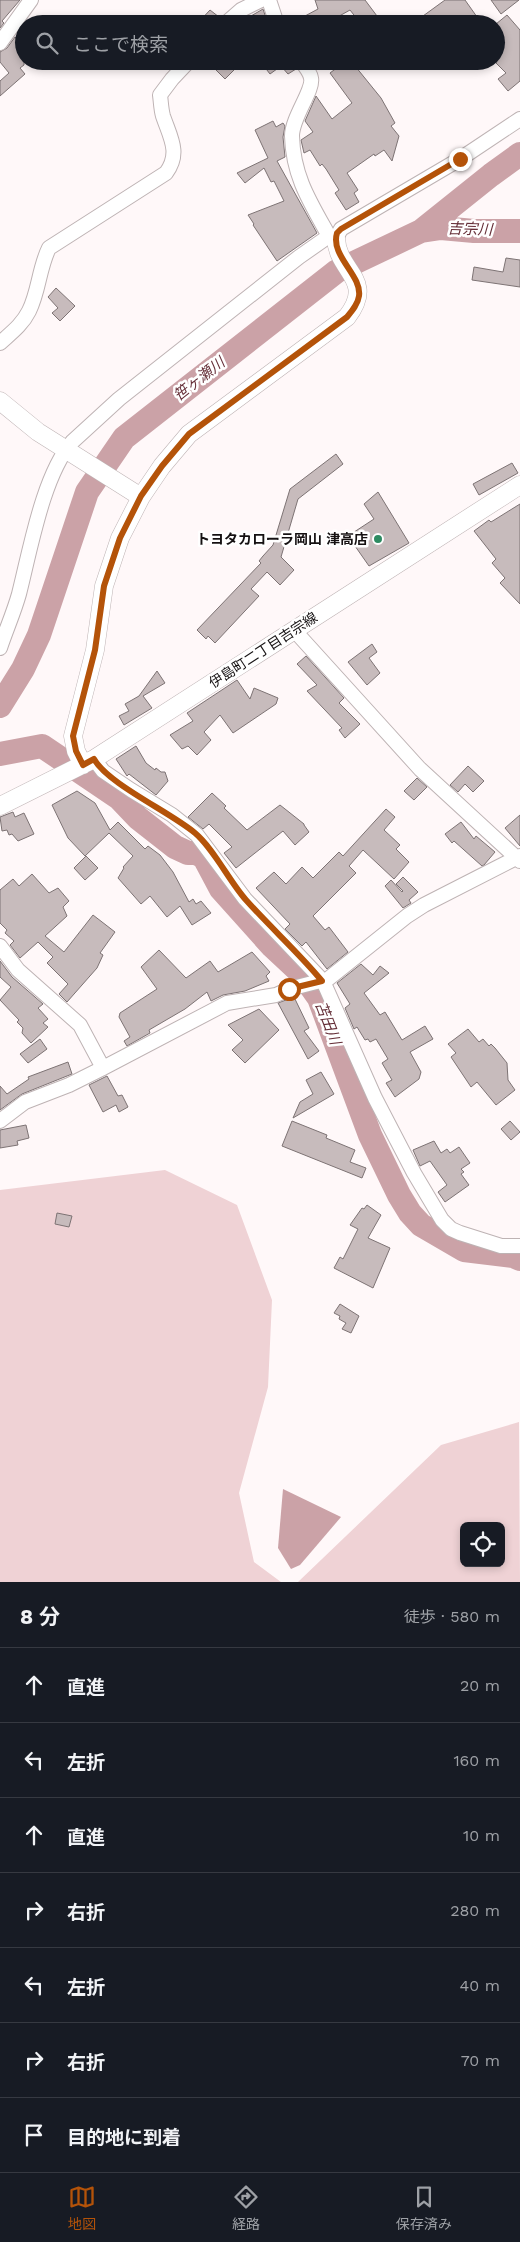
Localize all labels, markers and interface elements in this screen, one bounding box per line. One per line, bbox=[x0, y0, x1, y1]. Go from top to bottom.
search box bbox=[15, 15, 505, 70]
icon: search bbox=[33, 29, 61, 57]
text: ここで検索 bbox=[73, 33, 168, 56]
route end bbox=[449, 148, 472, 171]
water label: 吉宗川 bbox=[447, 219, 495, 239]
water label: 笹ヶ瀬川 bbox=[170, 352, 230, 405]
place label: トヨタカローラ岡山 津高店 bbox=[196, 531, 368, 547]
marker: トヨタカローラ岡山 津高店 bbox=[372, 533, 384, 545]
street label: 伊島町二丁目吉宗線 bbox=[206, 609, 320, 691]
route start bbox=[278, 978, 301, 1001]
water label: 苫田川 bbox=[312, 999, 345, 1049]
map controls bbox=[460, 1522, 505, 1567]
button: locate bbox=[460, 1522, 505, 1567]
text: 8 分 bbox=[20, 1604, 60, 1629]
text: 徒歩 · 580 m bbox=[404, 1607, 500, 1626]
icon: ahead bbox=[20, 1671, 48, 1699]
text: 直進 bbox=[67, 1676, 105, 1699]
text: 20 m bbox=[460, 1676, 500, 1695]
icon: left bbox=[20, 1746, 48, 1774]
text: 左折 bbox=[67, 1751, 105, 1774]
text: 160 m bbox=[453, 1751, 500, 1770]
icon: ahead bbox=[20, 1821, 48, 1849]
text: 直進 bbox=[67, 1826, 105, 1849]
text: 10 m bbox=[463, 1826, 500, 1845]
icon: right bbox=[20, 1896, 48, 1924]
text: 右折 bbox=[67, 1901, 105, 1924]
text: 280 m bbox=[450, 1901, 500, 1920]
icon: left bbox=[20, 1971, 48, 1999]
text: 左折 bbox=[67, 1976, 105, 1999]
text: 40 m bbox=[460, 1976, 500, 1995]
icon: right bbox=[20, 2046, 48, 2074]
text: 右折 bbox=[67, 2051, 105, 2074]
text: 70 m bbox=[461, 2051, 500, 2070]
icon: arrive bbox=[20, 2121, 48, 2149]
text: 目的地に到着 bbox=[67, 2126, 181, 2149]
tab: 地図 bbox=[68, 2183, 96, 2233]
tab: 経路 bbox=[232, 2183, 260, 2233]
tab: 保存済み bbox=[396, 2183, 452, 2233]

